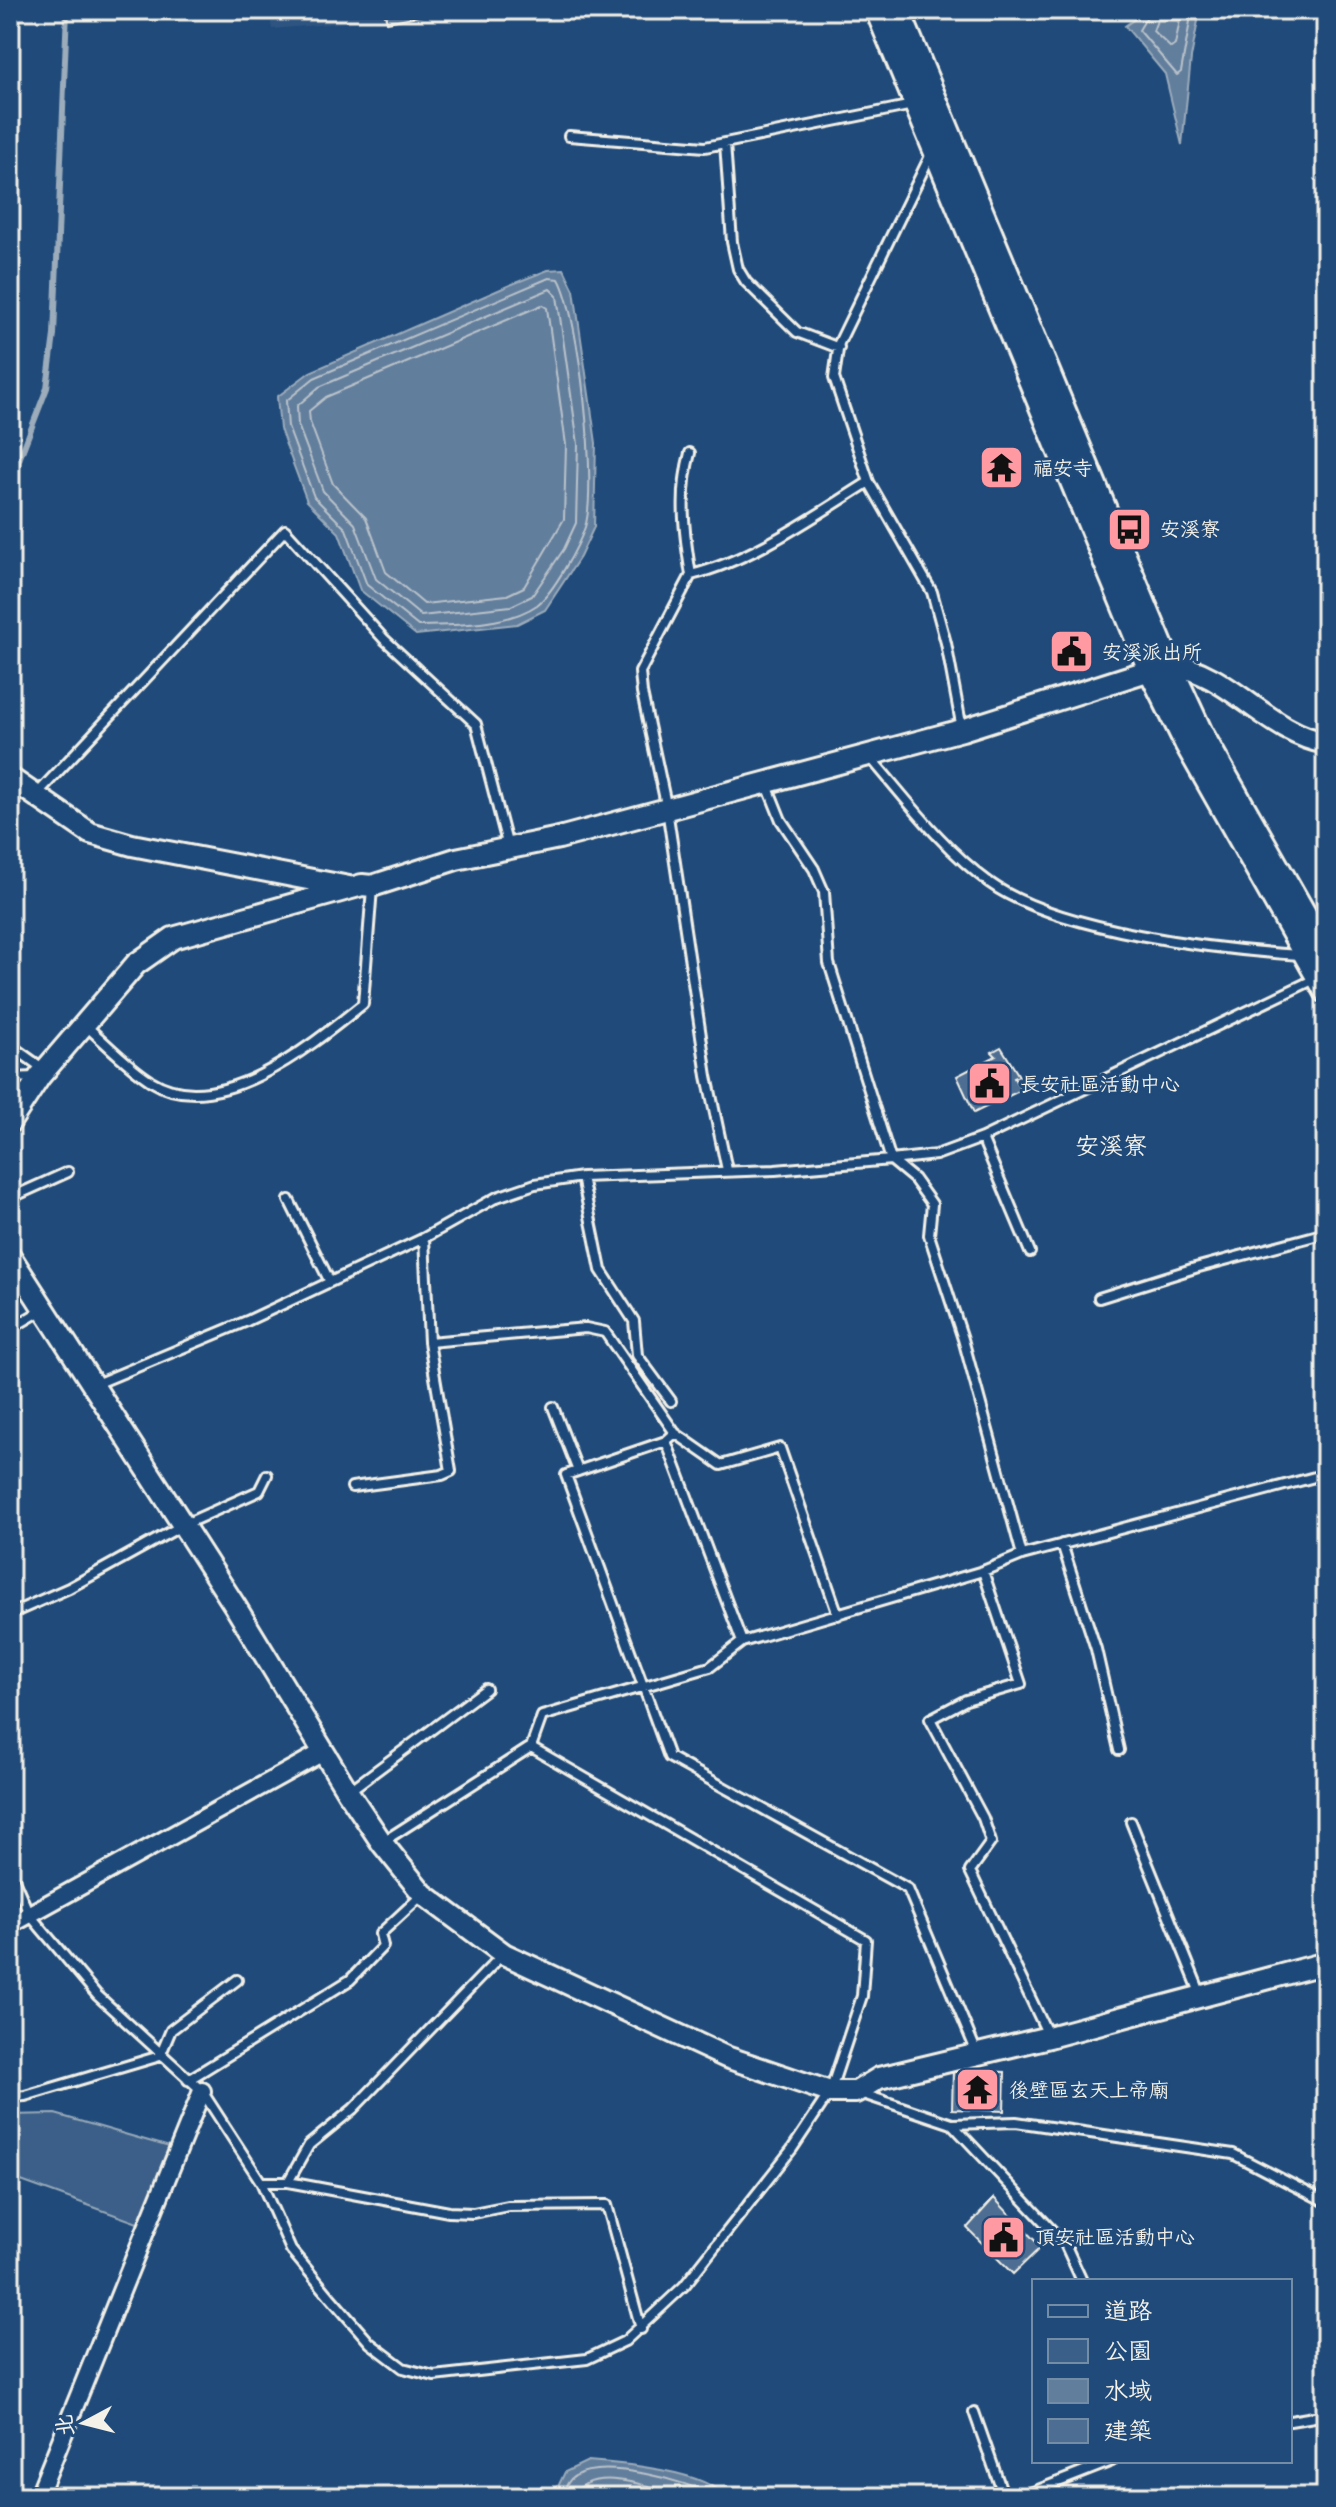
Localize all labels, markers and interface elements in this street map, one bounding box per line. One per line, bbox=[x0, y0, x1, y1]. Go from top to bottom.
temple icon: 福安寺 bbox=[978, 444, 1026, 492]
place label: 福安寺 bbox=[1033, 456, 1093, 481]
bus stop icon: 安溪寮 bbox=[1105, 505, 1153, 553]
place label: 安溪寮 bbox=[1160, 517, 1220, 542]
public building icon: 安溪派出所 bbox=[1047, 628, 1095, 676]
place label: 安溪派出所 bbox=[1102, 640, 1202, 665]
public building icon: 長安社區活動中心 bbox=[965, 1060, 1013, 1108]
place label: 長安社區活動中心 bbox=[1020, 1072, 1180, 1097]
district label: 安溪寮 bbox=[1075, 1132, 1147, 1161]
temple icon: 後壁區玄天上帝廟 bbox=[954, 2066, 1002, 2114]
place label: 後壁區玄天上帝廟 bbox=[1009, 2078, 1169, 2103]
public building icon: 頂安社區活動中心 bbox=[980, 2213, 1028, 2261]
place label: 頂安社區活動中心 bbox=[1035, 2225, 1195, 2250]
legend bbox=[1032, 2279, 1292, 2463]
text: 道路 bbox=[1104, 2297, 1152, 2326]
text: 公園 bbox=[1104, 2337, 1152, 2366]
text: 水域 bbox=[1104, 2377, 1152, 2406]
north arrow bbox=[44, 2383, 124, 2463]
text: 北 bbox=[50, 2413, 80, 2438]
text: 建築 bbox=[1104, 2417, 1152, 2446]

